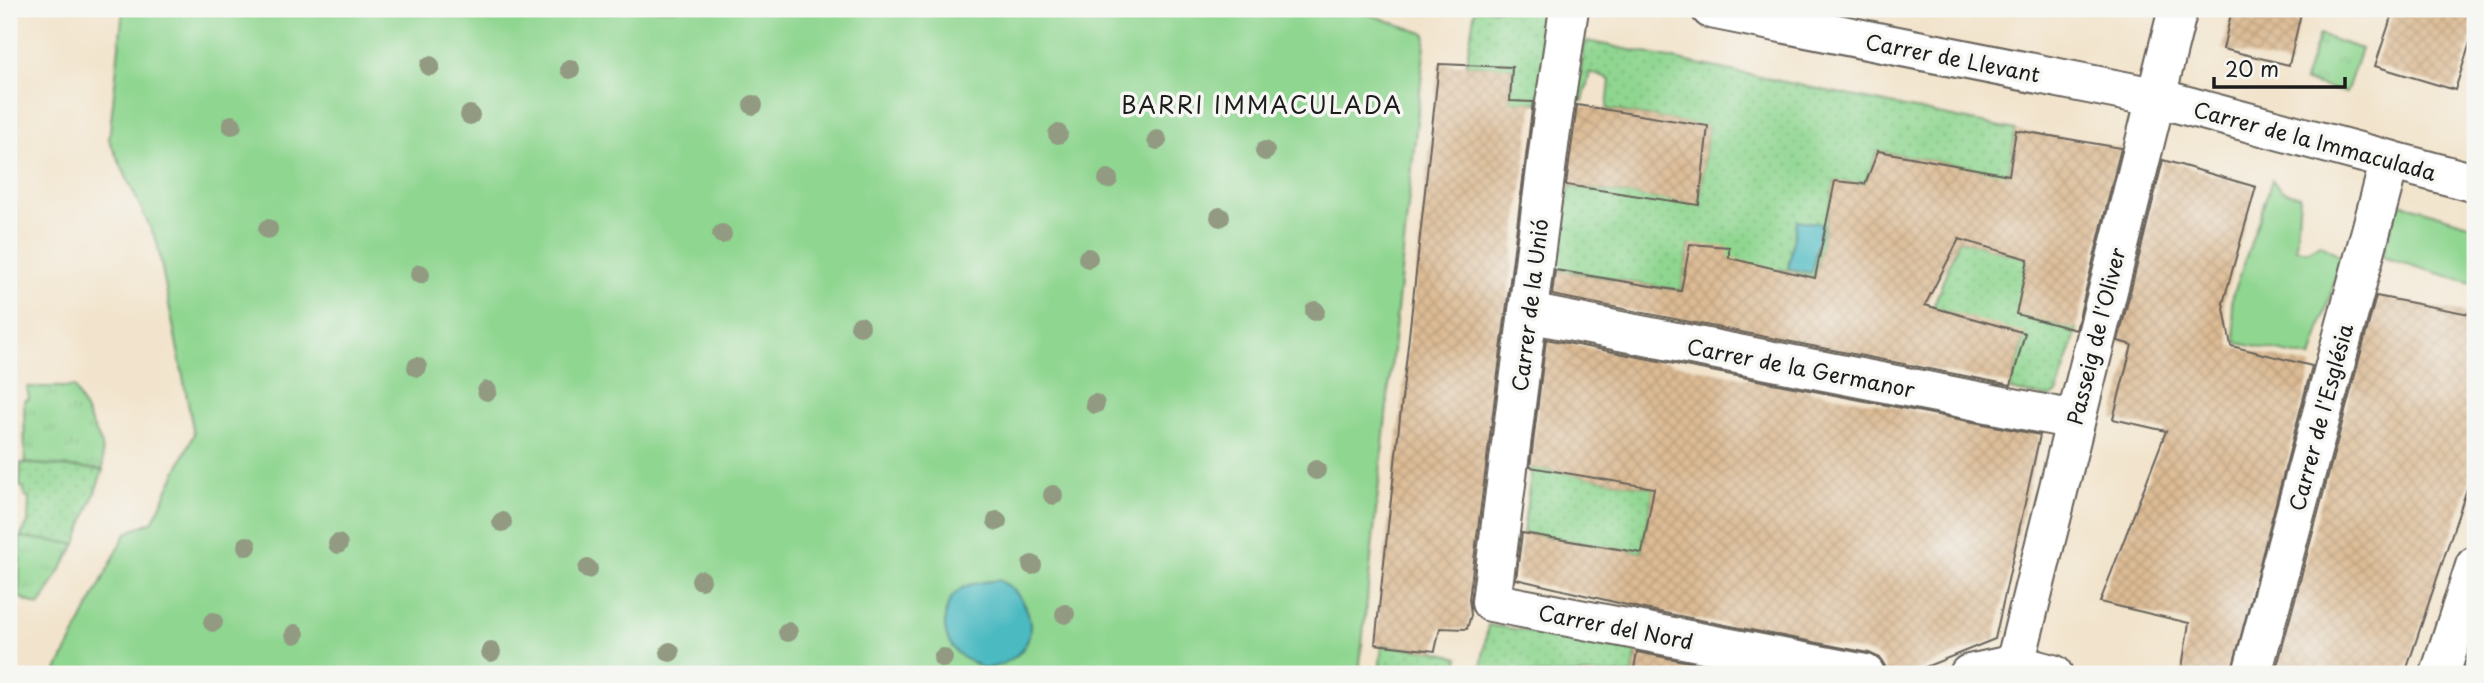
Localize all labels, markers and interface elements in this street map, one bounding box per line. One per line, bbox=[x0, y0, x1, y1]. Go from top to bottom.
street label: Carrer de Llevant bbox=[1863, 24, 2043, 90]
scale bar bbox=[2214, 46, 2346, 90]
text: 20 m bbox=[2225, 52, 2279, 84]
district label: BARRI IMMACULADA bbox=[1121, 87, 1403, 122]
street label: Carrer de la Immaculada bbox=[2190, 92, 2441, 188]
street label: Carrer de la Unió bbox=[1503, 217, 1555, 393]
street label: Passeig de l'Oliver bbox=[2058, 244, 2133, 428]
street label: Carrer de l'Església bbox=[2280, 320, 2360, 514]
street label: Carrer de la Germanor bbox=[1684, 329, 1918, 405]
street label: Carrer del Nord bbox=[1536, 595, 1696, 657]

